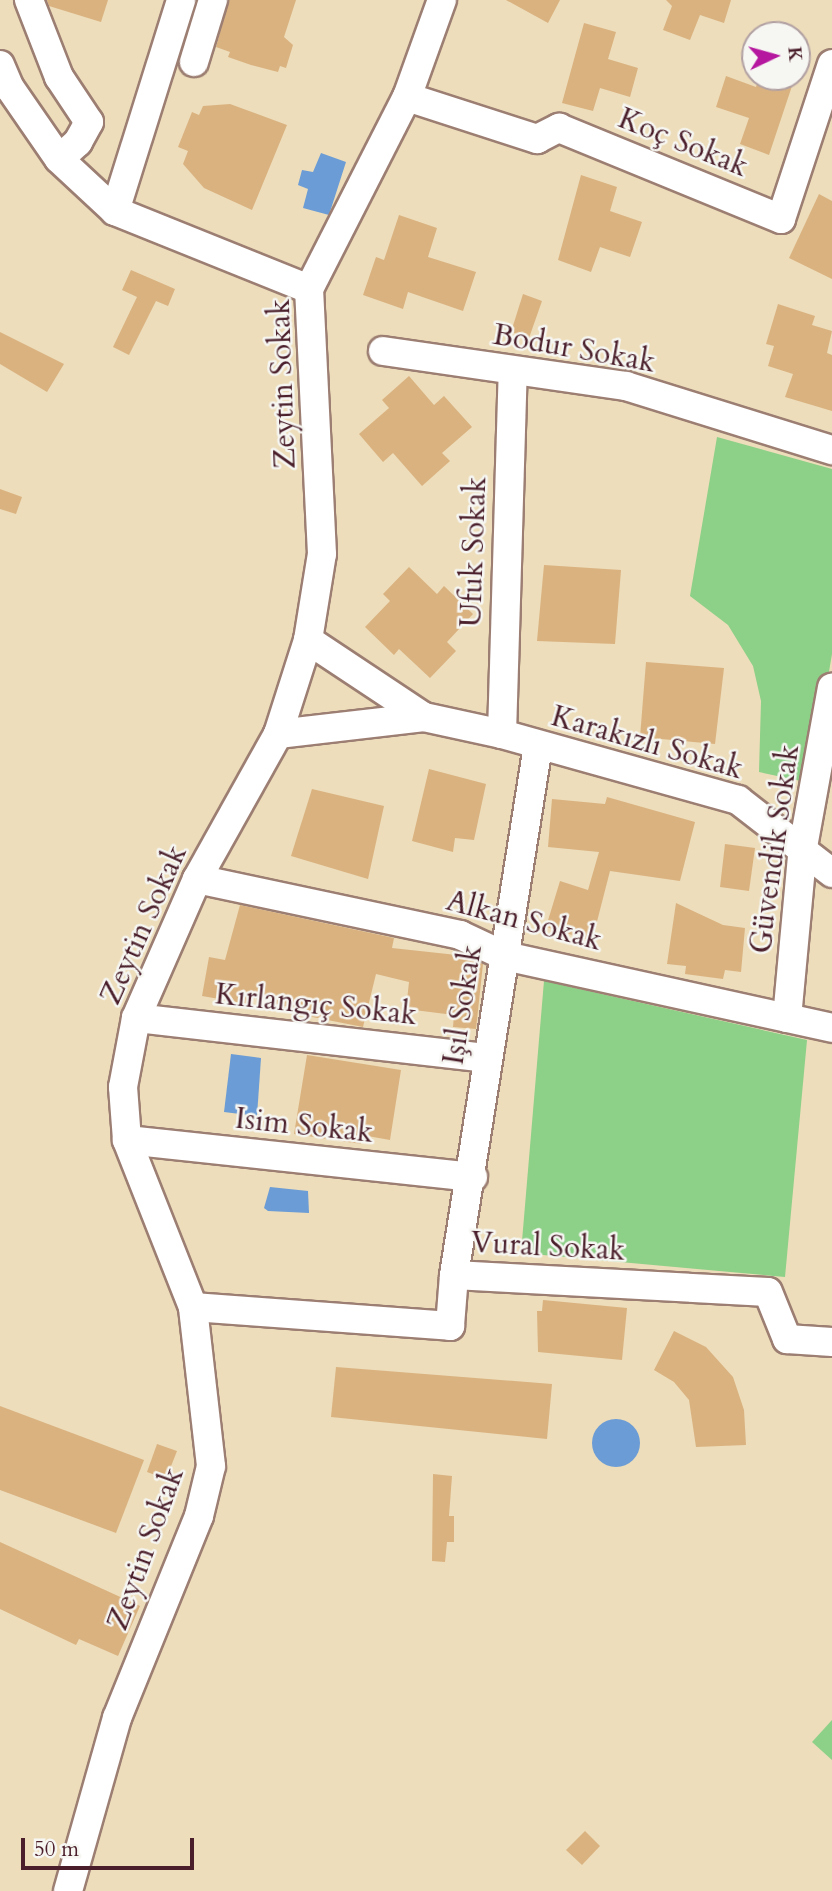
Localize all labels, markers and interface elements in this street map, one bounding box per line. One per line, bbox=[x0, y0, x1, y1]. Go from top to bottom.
north arrow bbox=[741, 21, 811, 91]
text: K bbox=[781, 46, 809, 63]
street label: Koç Sokak bbox=[613, 101, 753, 185]
street label: Zeytin Sokak bbox=[262, 298, 304, 470]
street label: Bodur Sokak bbox=[490, 317, 658, 381]
street label: Ufuk Sokak bbox=[453, 476, 495, 628]
street label: Karakızlı Sokak bbox=[547, 698, 747, 788]
street label: Güvendik Sokak bbox=[743, 742, 807, 956]
street label: Zeytin Sokak bbox=[93, 840, 195, 1010]
street label: Alkan Sokak bbox=[442, 883, 606, 959]
street label: Işıl Sokak bbox=[436, 943, 490, 1067]
street label: Kırlangıç Sokak bbox=[213, 977, 419, 1033]
street label: Isim Sokak bbox=[233, 1101, 375, 1151]
street label: Vural Sokak bbox=[470, 1225, 626, 1269]
street label: Zeytin Sokak bbox=[100, 1463, 192, 1635]
scale bar bbox=[24, 1825, 198, 1869]
text: 50 m bbox=[34, 1835, 79, 1864]

